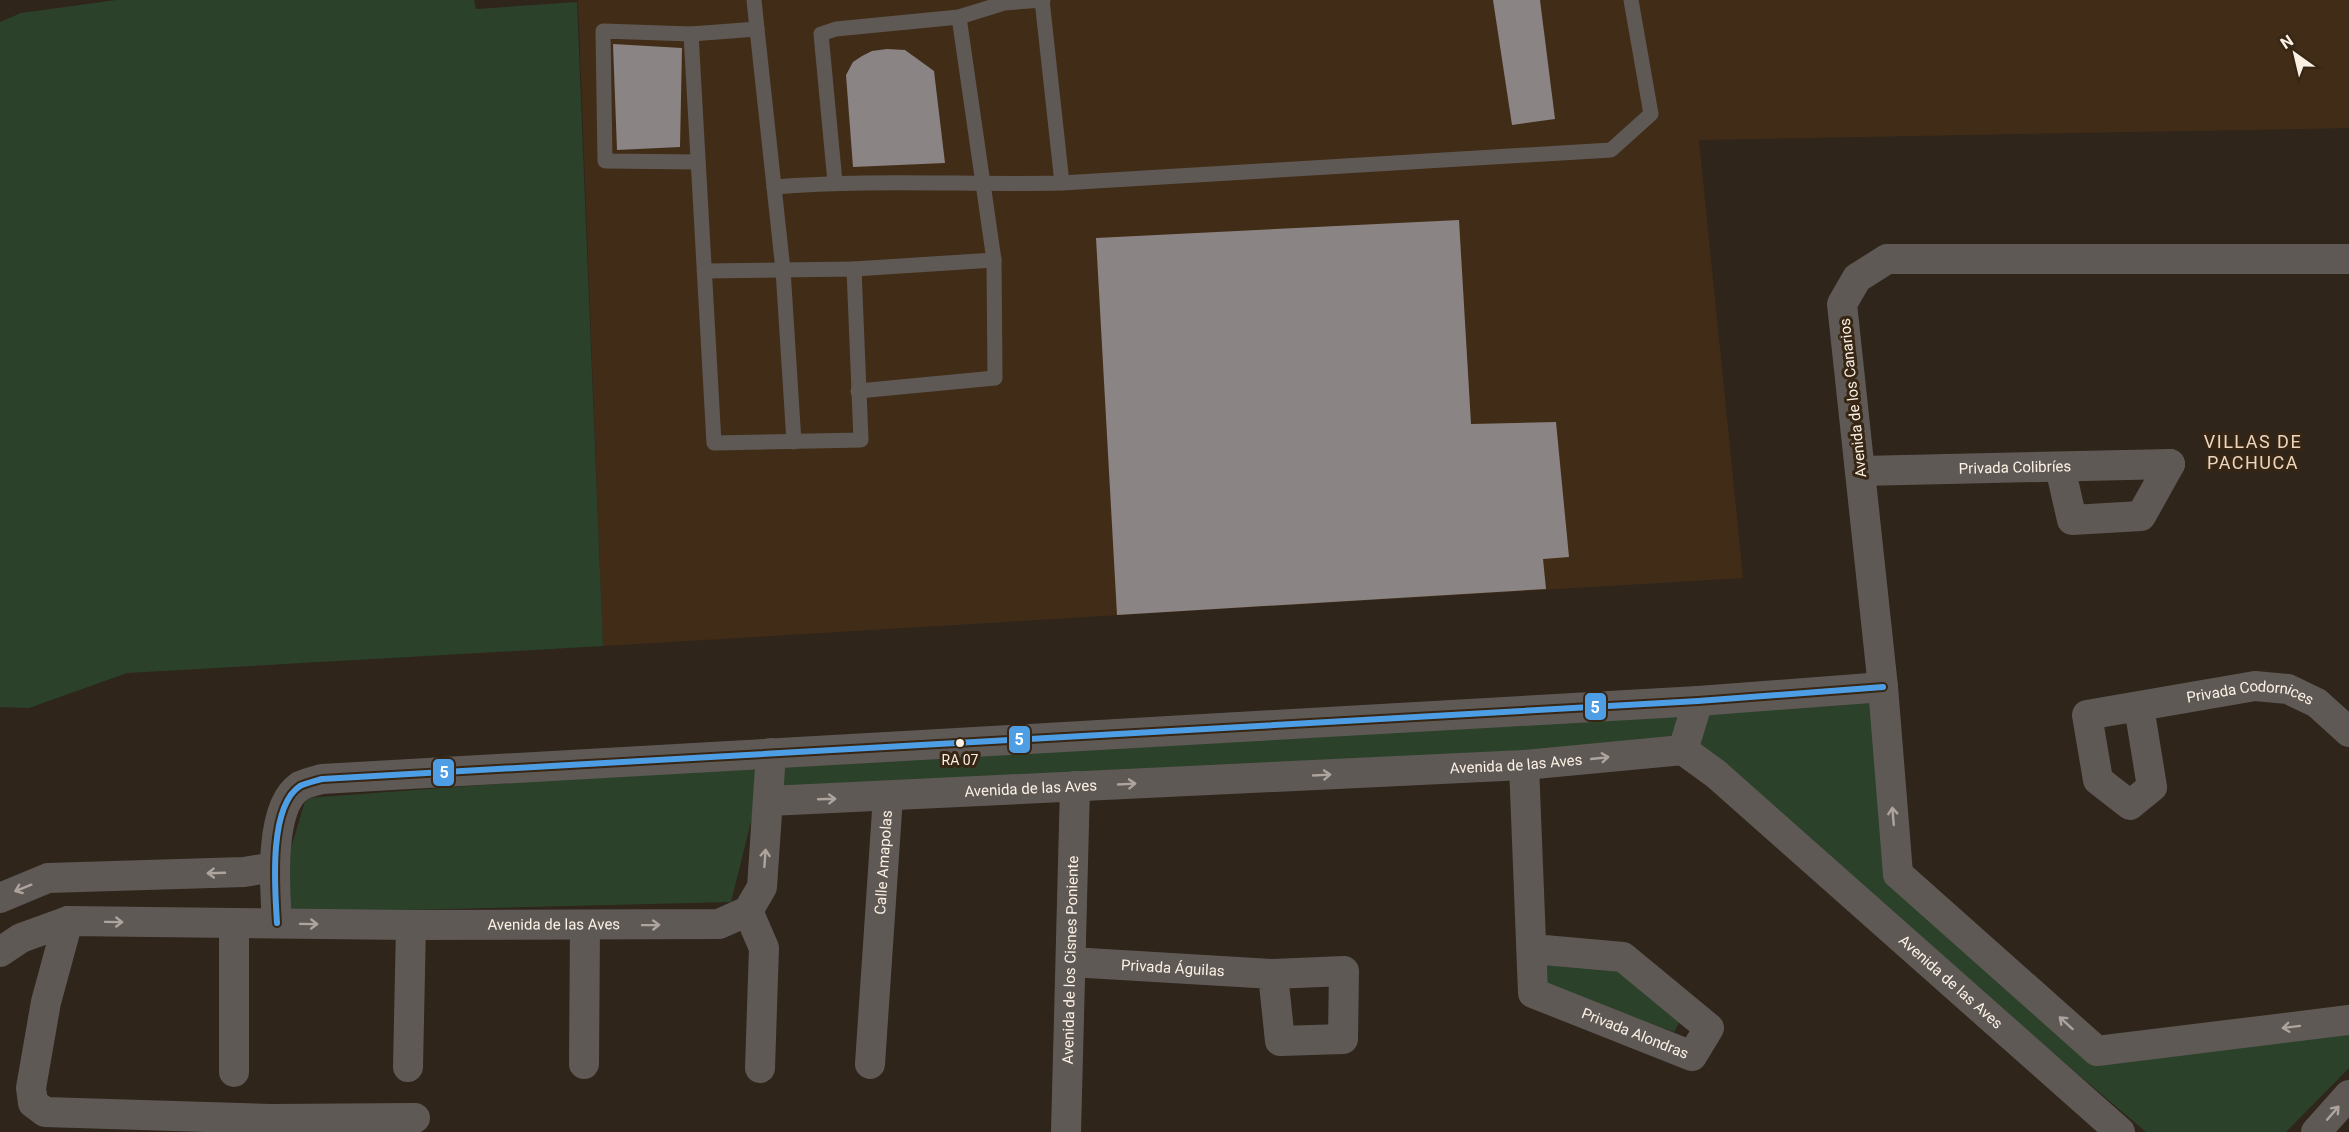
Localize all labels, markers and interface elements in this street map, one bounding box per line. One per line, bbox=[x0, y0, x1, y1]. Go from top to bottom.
north arrow bbox=[2265, 24, 2325, 84]
text: N bbox=[2277, 31, 2297, 53]
street label: Avenida de los Canarios bbox=[1836, 317, 1870, 479]
district label: VILLAS DE PACHUCA bbox=[2204, 431, 2302, 473]
street label: Privada Colibríes bbox=[1959, 457, 2071, 478]
street label: Privada Codornices bbox=[2185, 677, 2317, 709]
line badge: 5 bbox=[1584, 692, 1607, 721]
text: 5 bbox=[1590, 698, 1600, 717]
line badge: 5 bbox=[1008, 725, 1031, 754]
text: 5 bbox=[1014, 730, 1024, 749]
marker: RA 07 bbox=[954, 737, 966, 749]
street label: Avenida de las Aves bbox=[1449, 751, 1583, 778]
place label: RA 07 bbox=[942, 752, 979, 768]
one-way arrow bbox=[1590, 752, 1610, 763]
line badge: 5 bbox=[432, 758, 455, 787]
text: 5 bbox=[439, 763, 449, 782]
one-way arrow bbox=[1311, 769, 1331, 780]
street label: Avenida de las Aves bbox=[964, 776, 1097, 801]
one-way arrow bbox=[1117, 778, 1136, 789]
one-way arrow bbox=[817, 793, 837, 804]
one-way arrow bbox=[1887, 806, 1898, 826]
street label: Calle Amapolas bbox=[871, 810, 896, 915]
one-way arrow bbox=[759, 848, 770, 868]
street label: Avenida de los Cisnes Poniente bbox=[1059, 855, 1082, 1065]
one-way arrow bbox=[207, 867, 227, 879]
one-way arrow bbox=[15, 883, 33, 894]
street label: Avenida de las Aves bbox=[487, 915, 620, 934]
one-way arrow bbox=[104, 916, 124, 928]
one-way arrow bbox=[299, 918, 319, 930]
one-way arrow bbox=[641, 919, 661, 931]
street label: Avenida de las Aves bbox=[1895, 931, 2006, 1033]
street label: Privada Águilas bbox=[1121, 956, 1225, 980]
street label: Privada Alondras bbox=[1579, 1004, 1691, 1063]
one-way arrow bbox=[2059, 1016, 2074, 1030]
one-way arrow bbox=[2282, 1021, 2301, 1032]
one-way arrow bbox=[2326, 1106, 2340, 1121]

